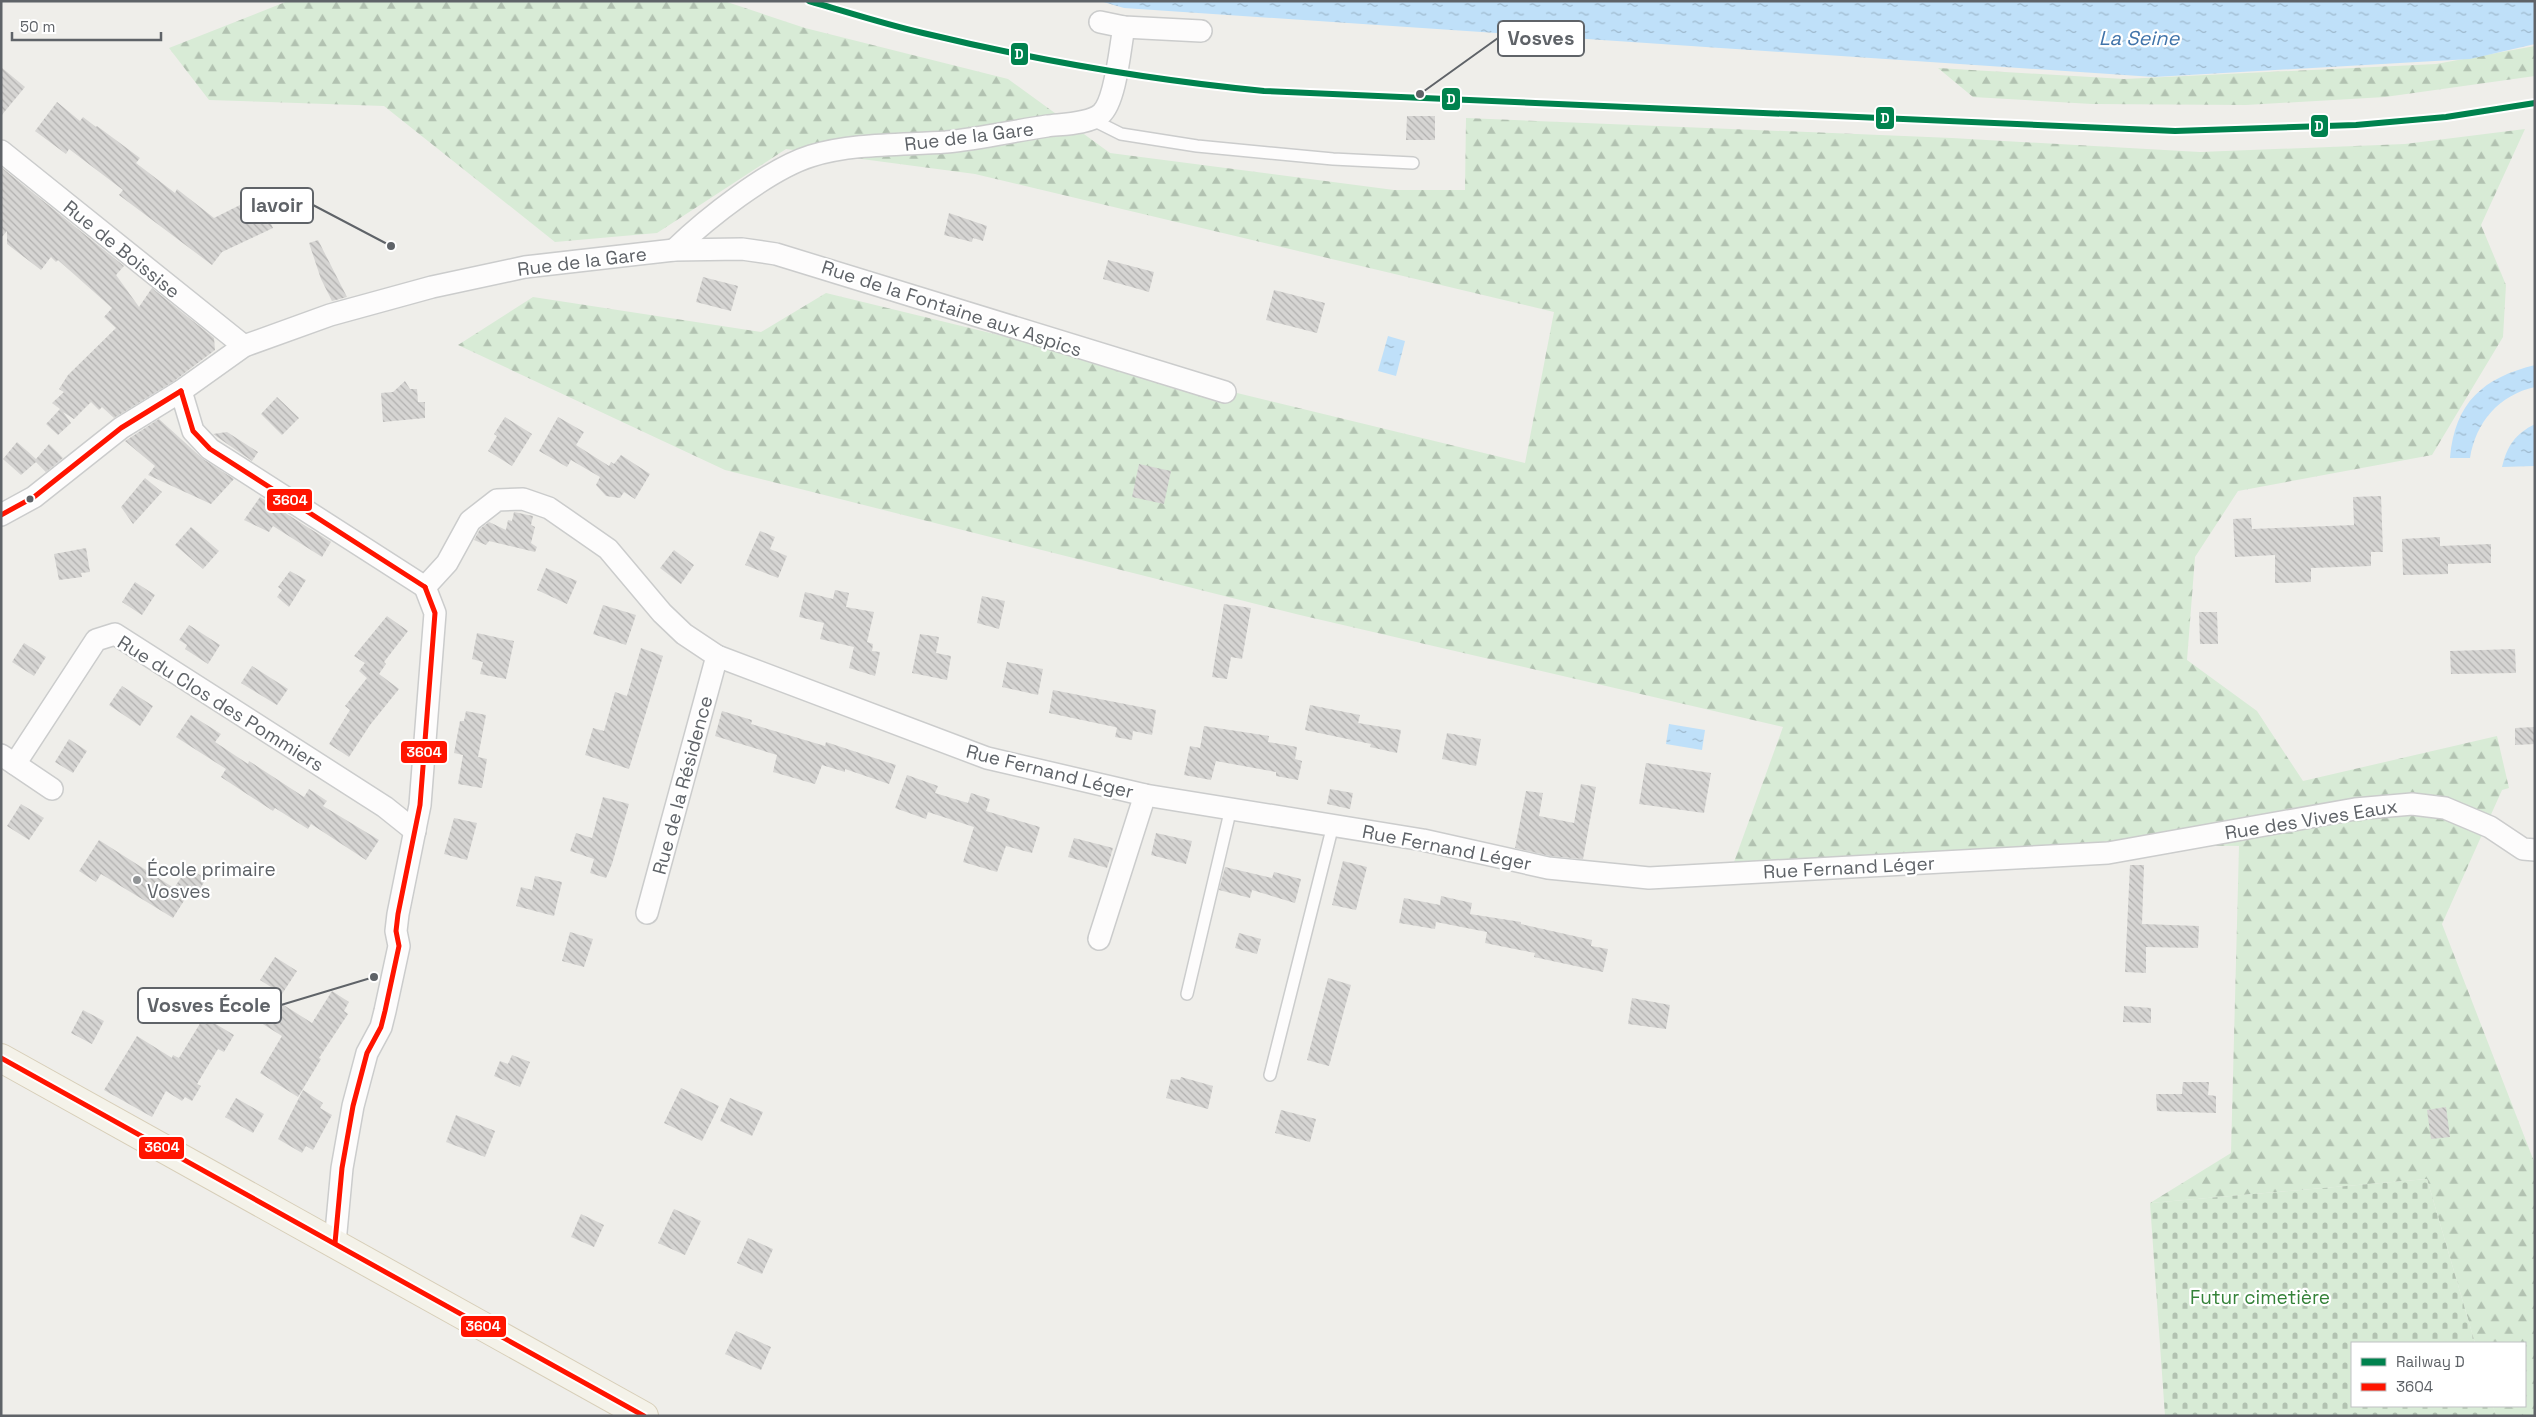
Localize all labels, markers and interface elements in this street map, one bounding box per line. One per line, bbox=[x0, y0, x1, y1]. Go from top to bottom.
scale bar bbox=[12, 10, 161, 42]
text: 50 m bbox=[20, 17, 55, 36]
callout: Vosves bbox=[1498, 21, 1584, 56]
text: Vosves bbox=[1508, 25, 1574, 51]
water label: La Seine bbox=[2099, 25, 2180, 51]
line badge: D bbox=[1010, 42, 1029, 66]
text: D bbox=[1014, 45, 1024, 63]
line badge: D bbox=[1441, 87, 1461, 111]
text: D bbox=[1446, 90, 1456, 108]
line badge: D bbox=[1875, 106, 1895, 130]
text: D bbox=[1880, 109, 1890, 127]
line badge: D bbox=[2310, 114, 2329, 138]
street label: Rue de la Gare bbox=[903, 116, 1035, 157]
text: D bbox=[2314, 117, 2324, 135]
callout: lavoir bbox=[241, 188, 313, 223]
text: lavoir bbox=[251, 192, 303, 218]
street label: Rue de Boissise bbox=[58, 195, 185, 304]
street label: Rue de la Gare bbox=[516, 241, 648, 282]
street label: Rue de la Fontaine aux Aspics bbox=[818, 255, 1085, 362]
line badge: 3604 bbox=[266, 488, 313, 512]
text: 3604 bbox=[272, 491, 308, 509]
unlabelled marker bbox=[25, 494, 35, 504]
street label: Rue du Clos des Pommiers bbox=[113, 630, 329, 777]
street label: Rue de la Résidence bbox=[647, 693, 718, 877]
street label: Rue Fernand Léger bbox=[964, 739, 1136, 804]
line badge: 3604 bbox=[400, 740, 448, 764]
text: 3604 bbox=[406, 743, 442, 761]
street label: Rue des Vives Eaux bbox=[2223, 793, 2399, 845]
street label: Rue Fernand Léger bbox=[1360, 819, 1534, 876]
street label: Rue Fernand Léger bbox=[1763, 851, 1935, 884]
place label: École primaire Vosves bbox=[147, 857, 276, 904]
marker: École primaire Vosves bbox=[131, 874, 143, 886]
callout: Vosves École bbox=[138, 988, 281, 1023]
text: Vosves École bbox=[147, 992, 271, 1018]
line badge: 3604 bbox=[138, 1136, 185, 1160]
text: 3604 bbox=[144, 1138, 180, 1156]
park label: Futur cimetière bbox=[2190, 1285, 2330, 1310]
line badge: 3604 bbox=[460, 1315, 507, 1338]
text: 3604 bbox=[465, 1317, 501, 1335]
legend bbox=[2351, 1342, 2526, 1407]
text: Railway D bbox=[2396, 1352, 2465, 1371]
text: 3604 bbox=[2396, 1377, 2433, 1396]

